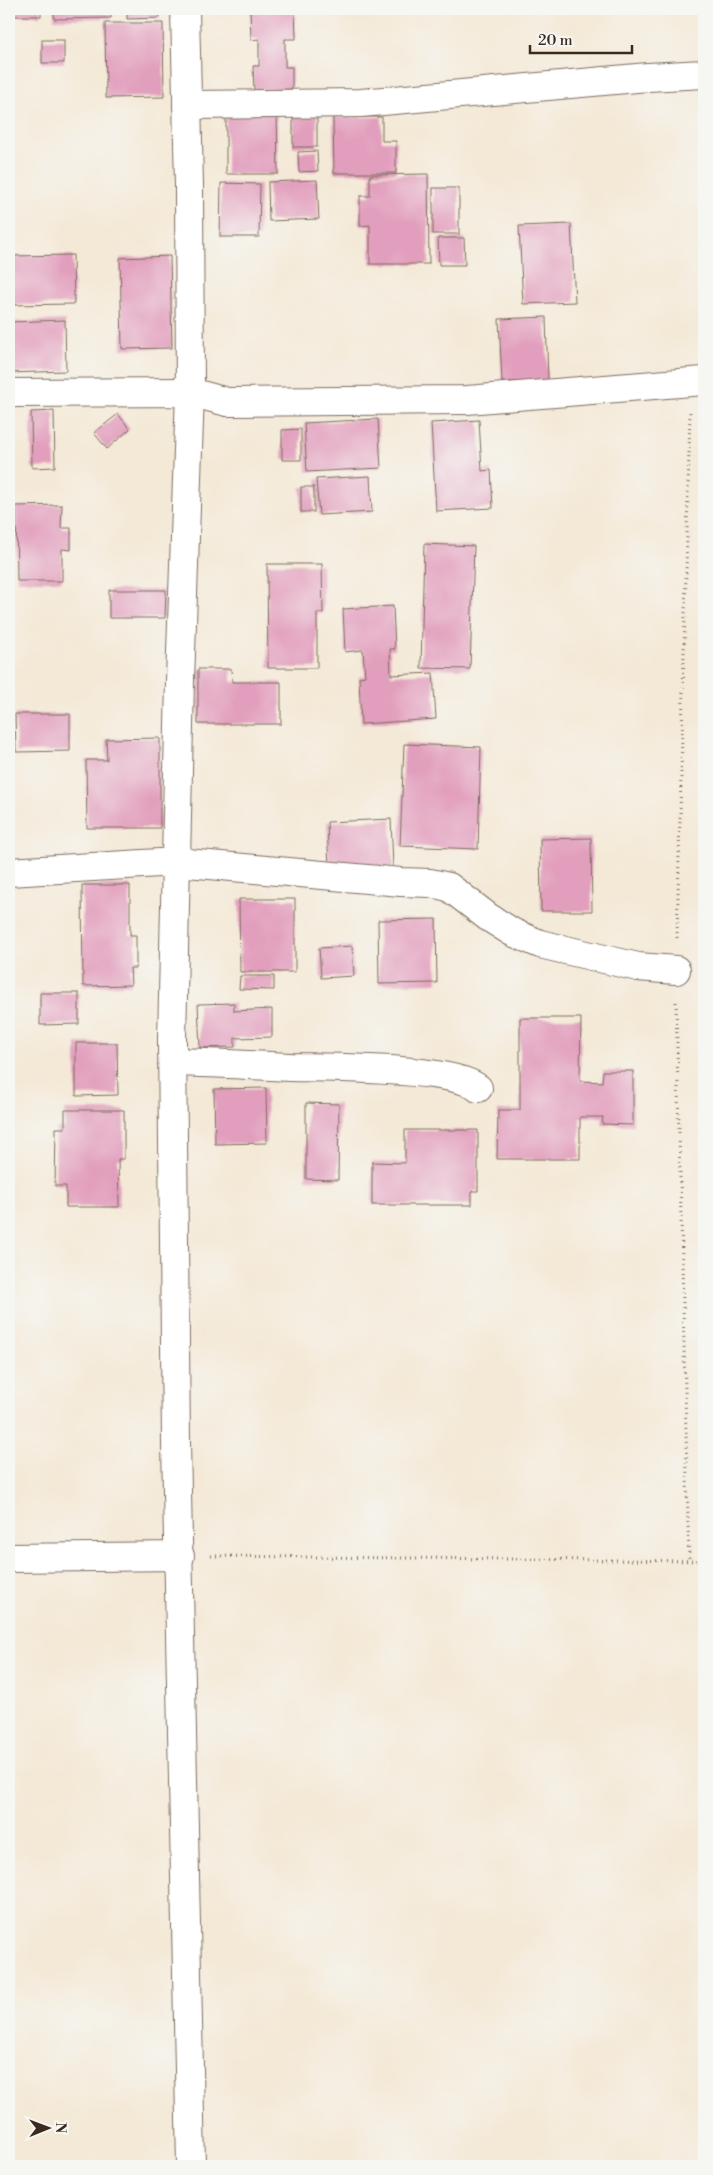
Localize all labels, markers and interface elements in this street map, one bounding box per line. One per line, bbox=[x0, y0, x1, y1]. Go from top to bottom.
scale bar bbox=[530, 22, 633, 54]
text: 20 m bbox=[538, 31, 573, 50]
north arrow bbox=[22, 2102, 72, 2152]
text: N bbox=[51, 2122, 69, 2133]

